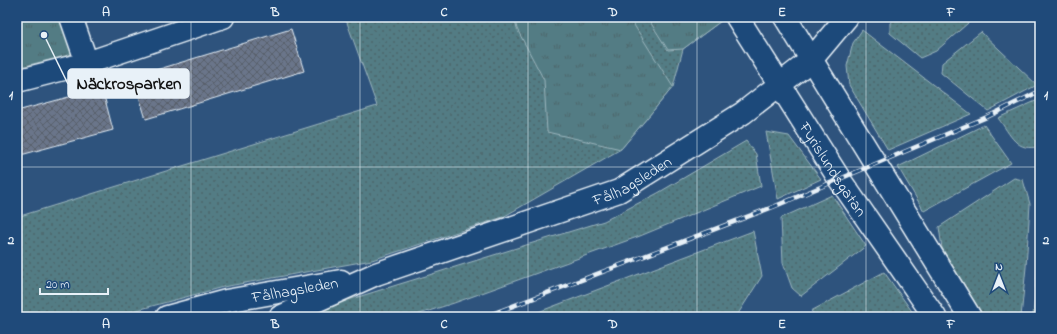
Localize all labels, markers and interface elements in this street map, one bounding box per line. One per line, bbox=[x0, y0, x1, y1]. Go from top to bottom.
text: A bbox=[102, 3, 110, 22]
text: B bbox=[270, 3, 280, 22]
text: C bbox=[440, 3, 448, 22]
text: D bbox=[607, 3, 618, 22]
text: E bbox=[778, 3, 786, 22]
text: F bbox=[946, 3, 956, 22]
callout: Näckrosparken bbox=[68, 69, 189, 98]
text: Näckrosparken bbox=[77, 72, 182, 97]
text: 1 bbox=[9, 86, 14, 105]
text: 1 bbox=[1044, 86, 1049, 105]
street label: Fyrislundsgatan bbox=[792, 117, 872, 222]
street label: Fålhagsleden bbox=[589, 151, 677, 213]
text: 2 bbox=[7, 231, 15, 250]
text: 2 bbox=[1042, 231, 1050, 250]
north arrow bbox=[979, 256, 1019, 296]
text: N bbox=[995, 259, 1003, 275]
scale bar bbox=[40, 270, 108, 296]
street label: Fålhagsleden bbox=[249, 272, 340, 310]
text: 20 m bbox=[46, 276, 69, 294]
text: A bbox=[102, 315, 110, 334]
text: B bbox=[270, 315, 280, 334]
text: C bbox=[440, 315, 448, 334]
text: D bbox=[607, 315, 618, 334]
text: E bbox=[778, 315, 786, 334]
text: F bbox=[946, 315, 956, 334]

